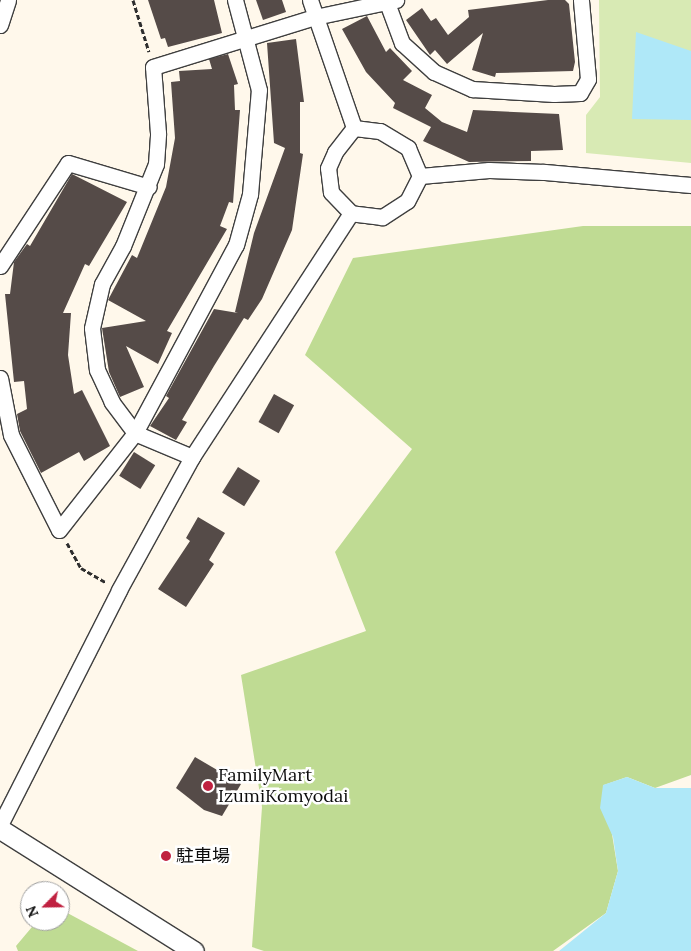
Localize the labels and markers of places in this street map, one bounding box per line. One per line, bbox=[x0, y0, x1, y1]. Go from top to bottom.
place label: FamilyMart IzumiKomyodai bbox=[218, 765, 348, 808]
marker: FamilyMart IzumiKomyodai bbox=[202, 780, 214, 792]
place label: 駐車場 bbox=[176, 845, 230, 867]
marker: 駐車場 bbox=[160, 850, 172, 862]

